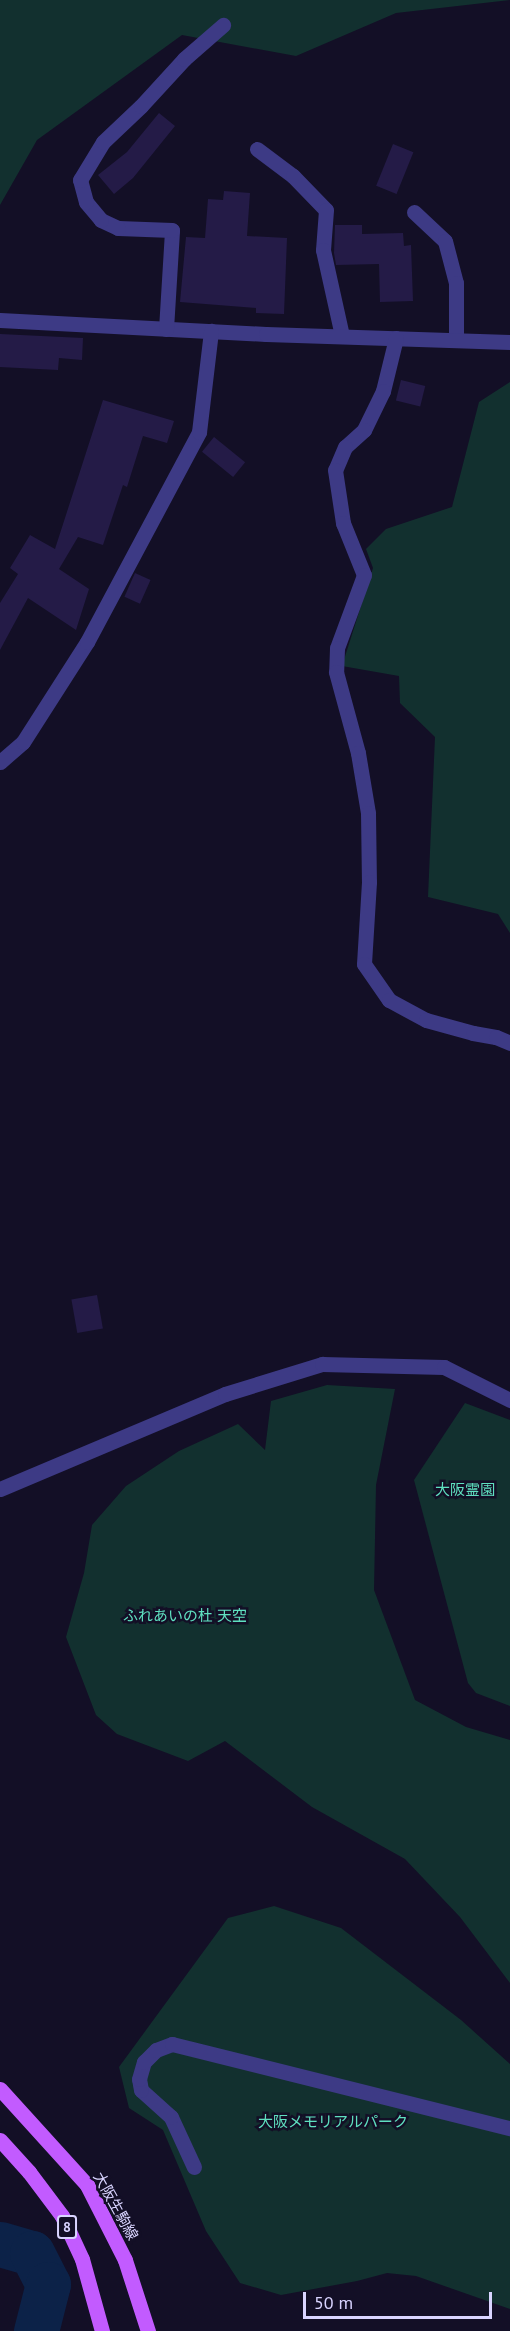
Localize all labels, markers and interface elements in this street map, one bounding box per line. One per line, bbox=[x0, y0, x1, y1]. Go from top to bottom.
park label: 大阪霊園 bbox=[435, 1481, 495, 1499]
park label: ふれあいの杜 天空 bbox=[123, 1607, 247, 1625]
park label: 大阪メモリアルパーク bbox=[258, 2113, 408, 2131]
street label: 大阪生駒線 bbox=[90, 2169, 142, 2243]
road number: 8 bbox=[56, 2216, 78, 2238]
scale bar bbox=[306, 2280, 495, 2318]
text: 50 m bbox=[314, 2291, 353, 2314]

